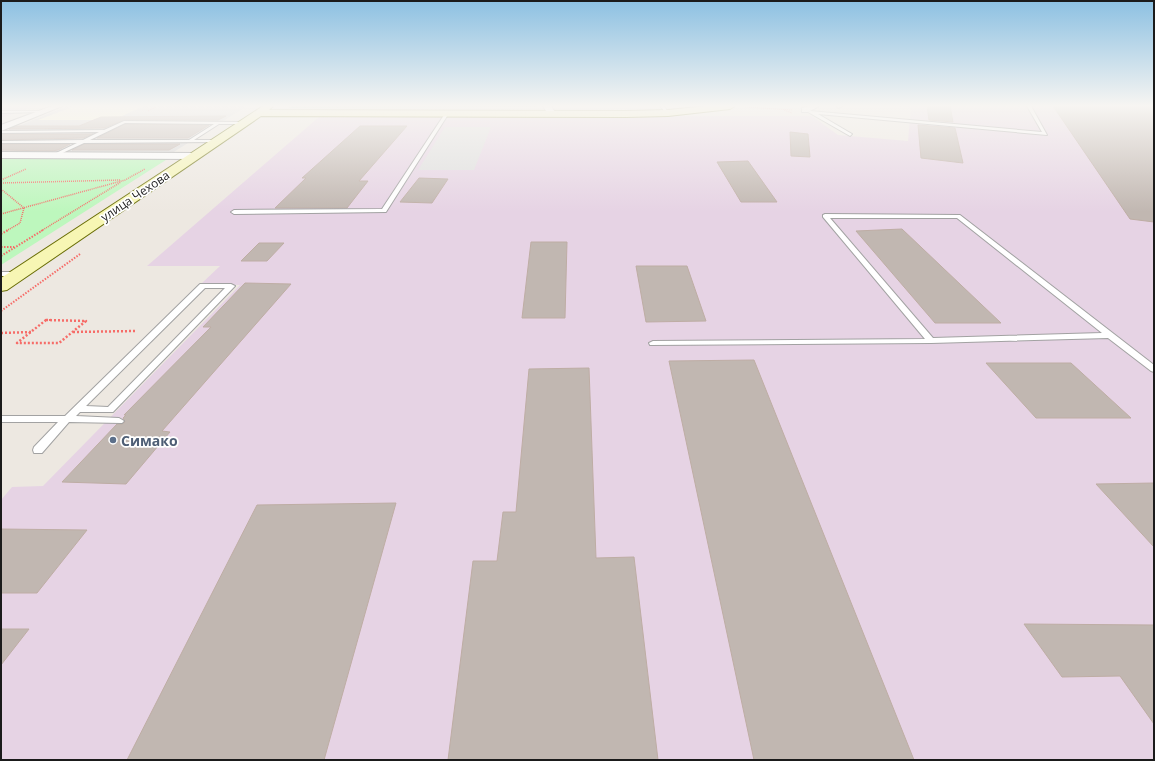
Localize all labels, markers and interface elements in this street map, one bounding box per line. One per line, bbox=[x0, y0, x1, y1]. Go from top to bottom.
street label: улица Чехова bbox=[97, 167, 173, 225]
place label: Симако bbox=[121, 431, 178, 450]
marker: Симако bbox=[108, 435, 118, 445]

